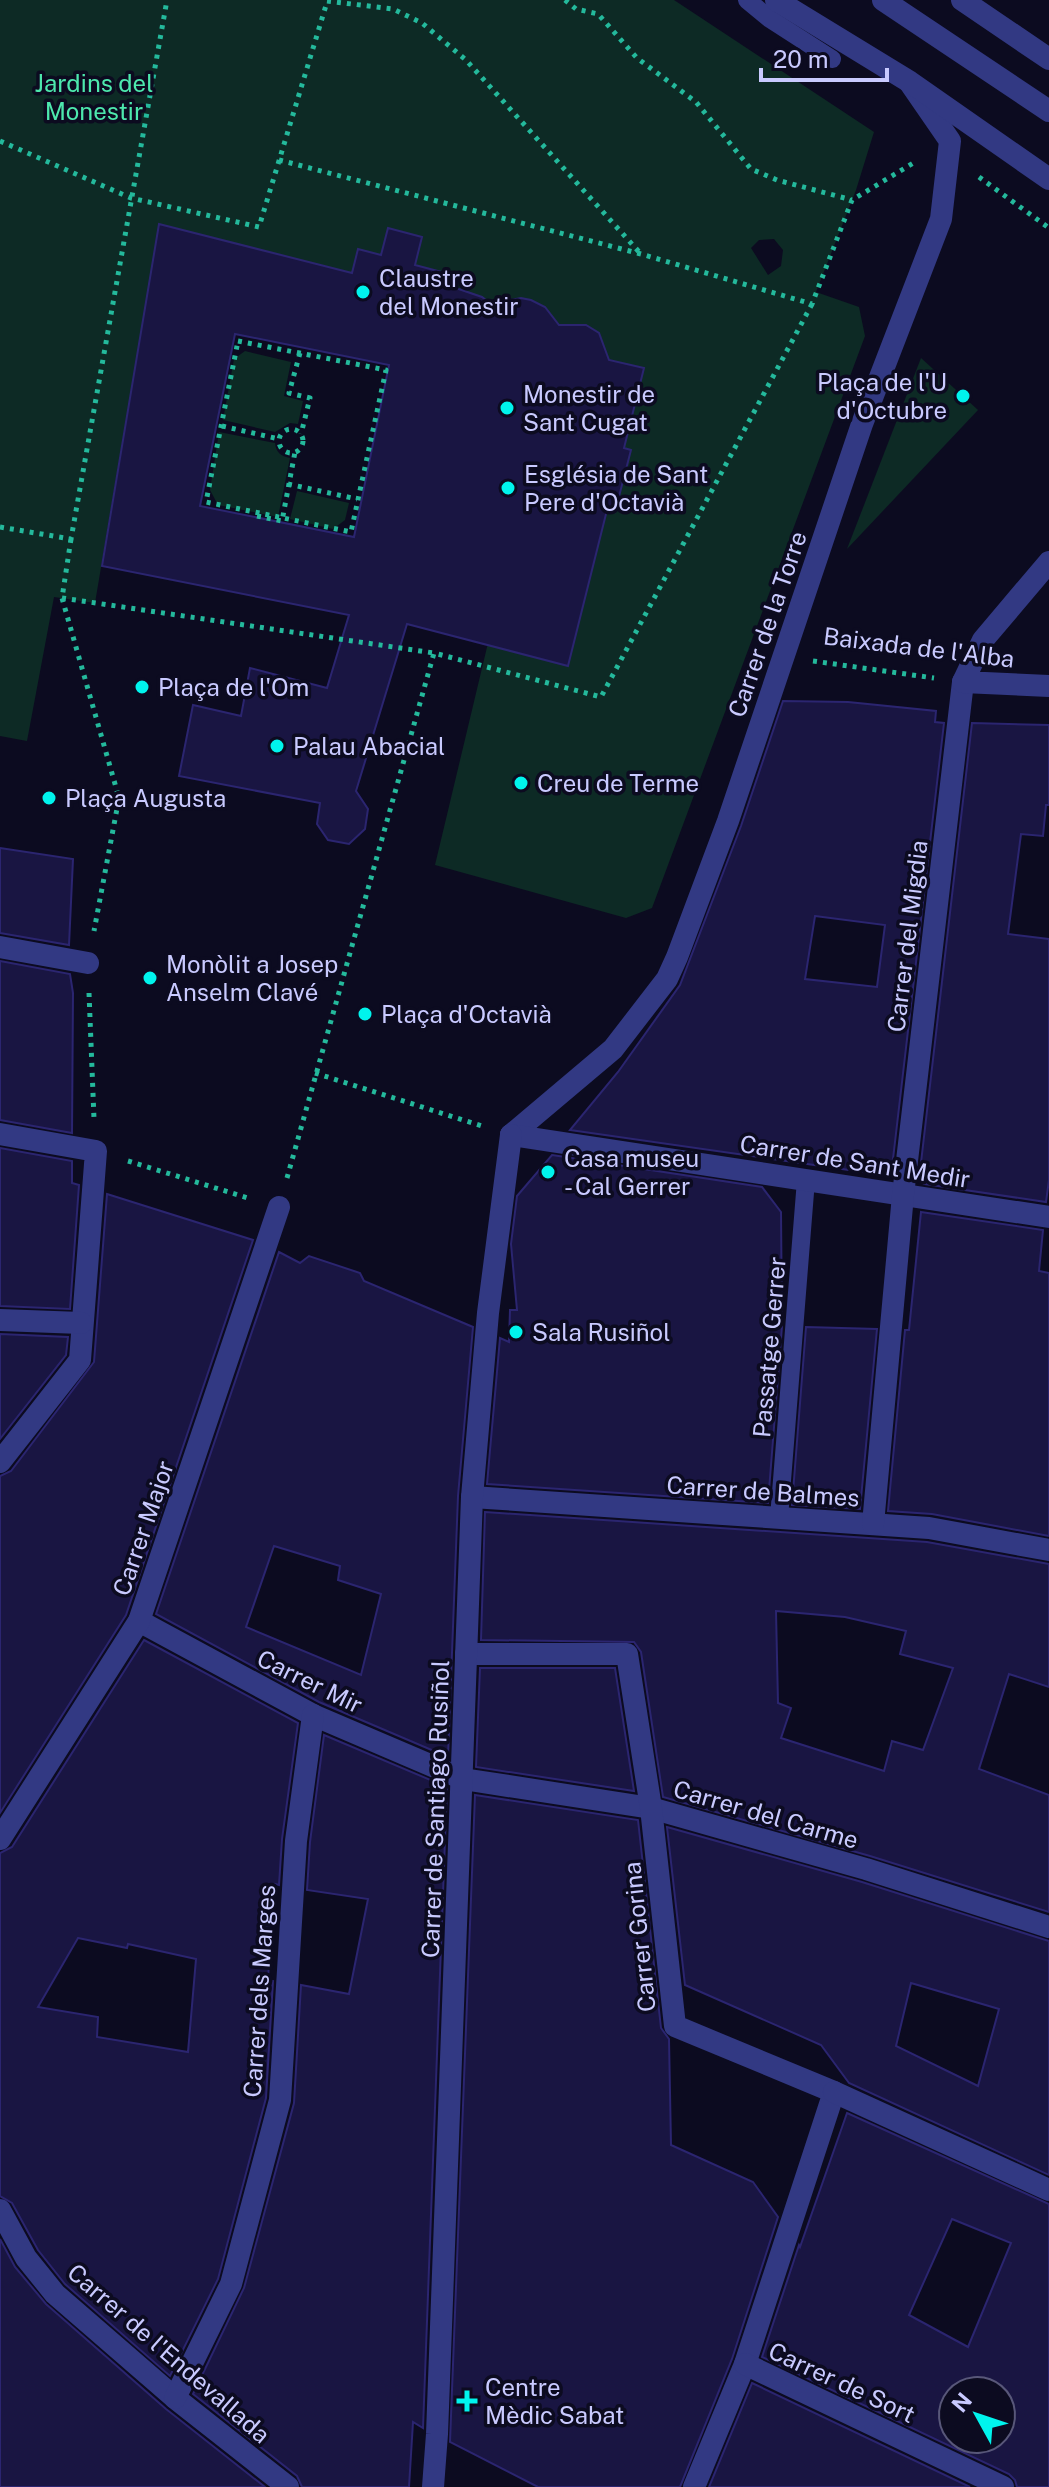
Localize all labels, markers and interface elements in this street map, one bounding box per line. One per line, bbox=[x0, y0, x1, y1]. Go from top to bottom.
scale bar bbox=[761, 32, 887, 82]
text: 20 m bbox=[773, 45, 829, 73]
park label: Jardins del Monestir bbox=[35, 69, 153, 125]
place label: Claustre del Monestir bbox=[379, 264, 519, 320]
marker: Claustre del Monestir bbox=[354, 283, 372, 301]
place label: Plaça de l'U d'Octubre bbox=[817, 368, 947, 424]
place label: Monestir de Sant Cugat bbox=[523, 380, 655, 436]
marker: Plaça de l'U d'Octubre bbox=[954, 387, 972, 405]
marker: Monestir de Sant Cugat bbox=[498, 399, 516, 417]
place label: Església de Sant Pere d'Octavià bbox=[524, 460, 708, 516]
marker: Església de Sant Pere d'Octavià bbox=[499, 479, 517, 497]
street label: Carrer de la Torre bbox=[722, 527, 812, 721]
street label: Baixada de l'Alba bbox=[822, 621, 1016, 673]
place label: Plaça de l'Om bbox=[158, 673, 309, 701]
marker: Plaça de l'Om bbox=[133, 678, 151, 696]
place label: Palau Abacial bbox=[293, 732, 445, 760]
marker: Palau Abacial bbox=[268, 737, 286, 755]
place label: Creu de Terme bbox=[537, 769, 699, 797]
marker: Creu de Terme bbox=[512, 774, 530, 792]
place label: Plaça Augusta bbox=[65, 784, 226, 812]
marker: Plaça Augusta bbox=[40, 789, 58, 807]
street label: Carrer del Migdia bbox=[881, 838, 933, 1034]
place label: Monòlit a Josep Anselm Clavé bbox=[166, 950, 338, 1006]
marker: Monòlit a Josep Anselm Clavé bbox=[141, 969, 159, 987]
place label: Plaça d'Octavià bbox=[381, 1000, 552, 1028]
marker: Plaça d'Octavià bbox=[356, 1005, 374, 1023]
street label: Carrer de Sant Medir bbox=[738, 1129, 972, 1193]
place label: Casa museu - Cal Gerrer bbox=[564, 1144, 699, 1200]
marker: Casa museu - Cal Gerrer bbox=[539, 1163, 557, 1181]
street label: Passatge Gerrer bbox=[747, 1255, 791, 1439]
place label: Sala Rusiñol bbox=[532, 1318, 670, 1346]
marker: Sala Rusiñol bbox=[507, 1323, 525, 1341]
street label: Carrer Major bbox=[107, 1457, 179, 1599]
street label: Carrer de Balmes bbox=[666, 1470, 860, 1512]
street label: Carrer Mir bbox=[253, 1643, 367, 1719]
street label: Carrer de Santiago Rusiñol bbox=[416, 1660, 454, 1958]
street label: Carrer del Carme bbox=[670, 1774, 862, 1854]
street label: Carrer Gorina bbox=[617, 1861, 661, 2013]
street label: Carrer dels Marges bbox=[238, 1884, 280, 2098]
street label: Carrer de l'Endevallada bbox=[62, 2258, 276, 2448]
street label: Carrer de Sort bbox=[764, 2336, 920, 2428]
place label: Centre Mèdic Sabat bbox=[485, 2373, 624, 2429]
north arrow bbox=[937, 2375, 1017, 2455]
text: N bbox=[946, 2387, 977, 2417]
marker: Centre Mèdic Sabat bbox=[456, 2390, 478, 2412]

